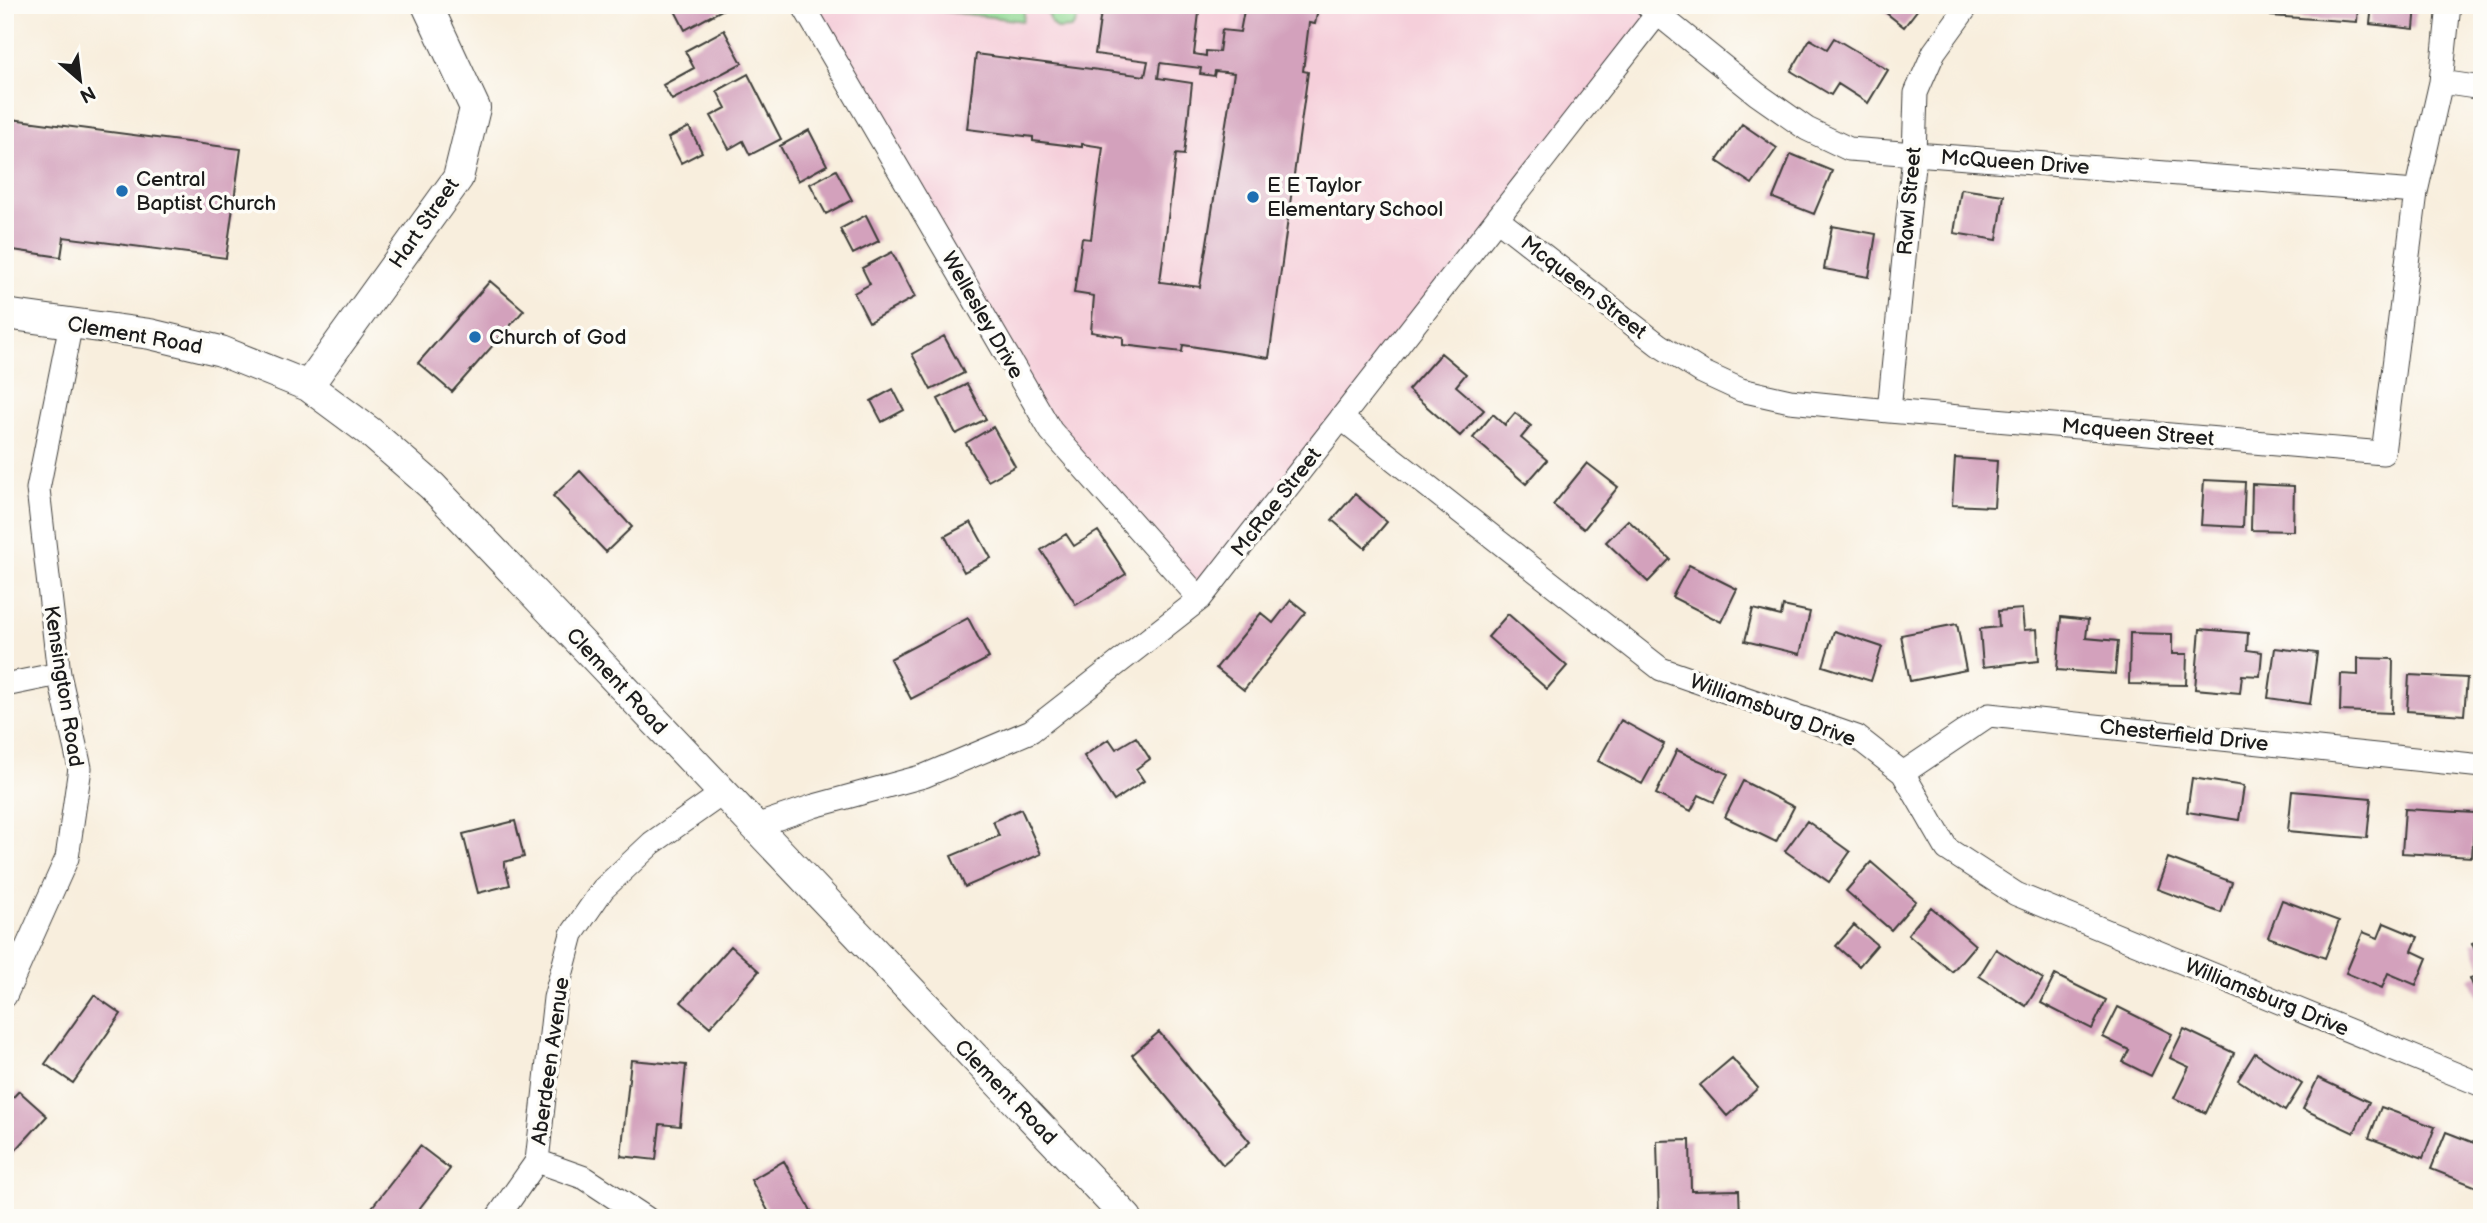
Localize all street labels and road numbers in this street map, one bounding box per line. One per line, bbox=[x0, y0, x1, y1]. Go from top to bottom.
street label: Rawl Street bbox=[1892, 145, 1927, 256]
street label: McQueen Drive bbox=[1940, 145, 2090, 180]
street label: Hart Street bbox=[384, 173, 465, 273]
street label: Mcqueen Street bbox=[1516, 230, 1652, 345]
street label: Wellesley Drive bbox=[936, 247, 1029, 383]
street label: Clement Road bbox=[66, 311, 204, 360]
street label: Mcqueen Street bbox=[2061, 413, 2216, 452]
street label: McRae Street bbox=[1226, 442, 1327, 562]
street label: Kensington Road bbox=[38, 604, 89, 768]
street label: Clement Road bbox=[561, 623, 672, 740]
street label: Williamsburg Drive bbox=[1687, 669, 1859, 752]
street label: Chesterfield Drive bbox=[2098, 714, 2270, 757]
street label: Williamsburg Drive bbox=[2181, 953, 2352, 1042]
street label: Aberdeen Avenue bbox=[526, 976, 575, 1147]
street label: Clement Road bbox=[949, 1035, 1062, 1150]

